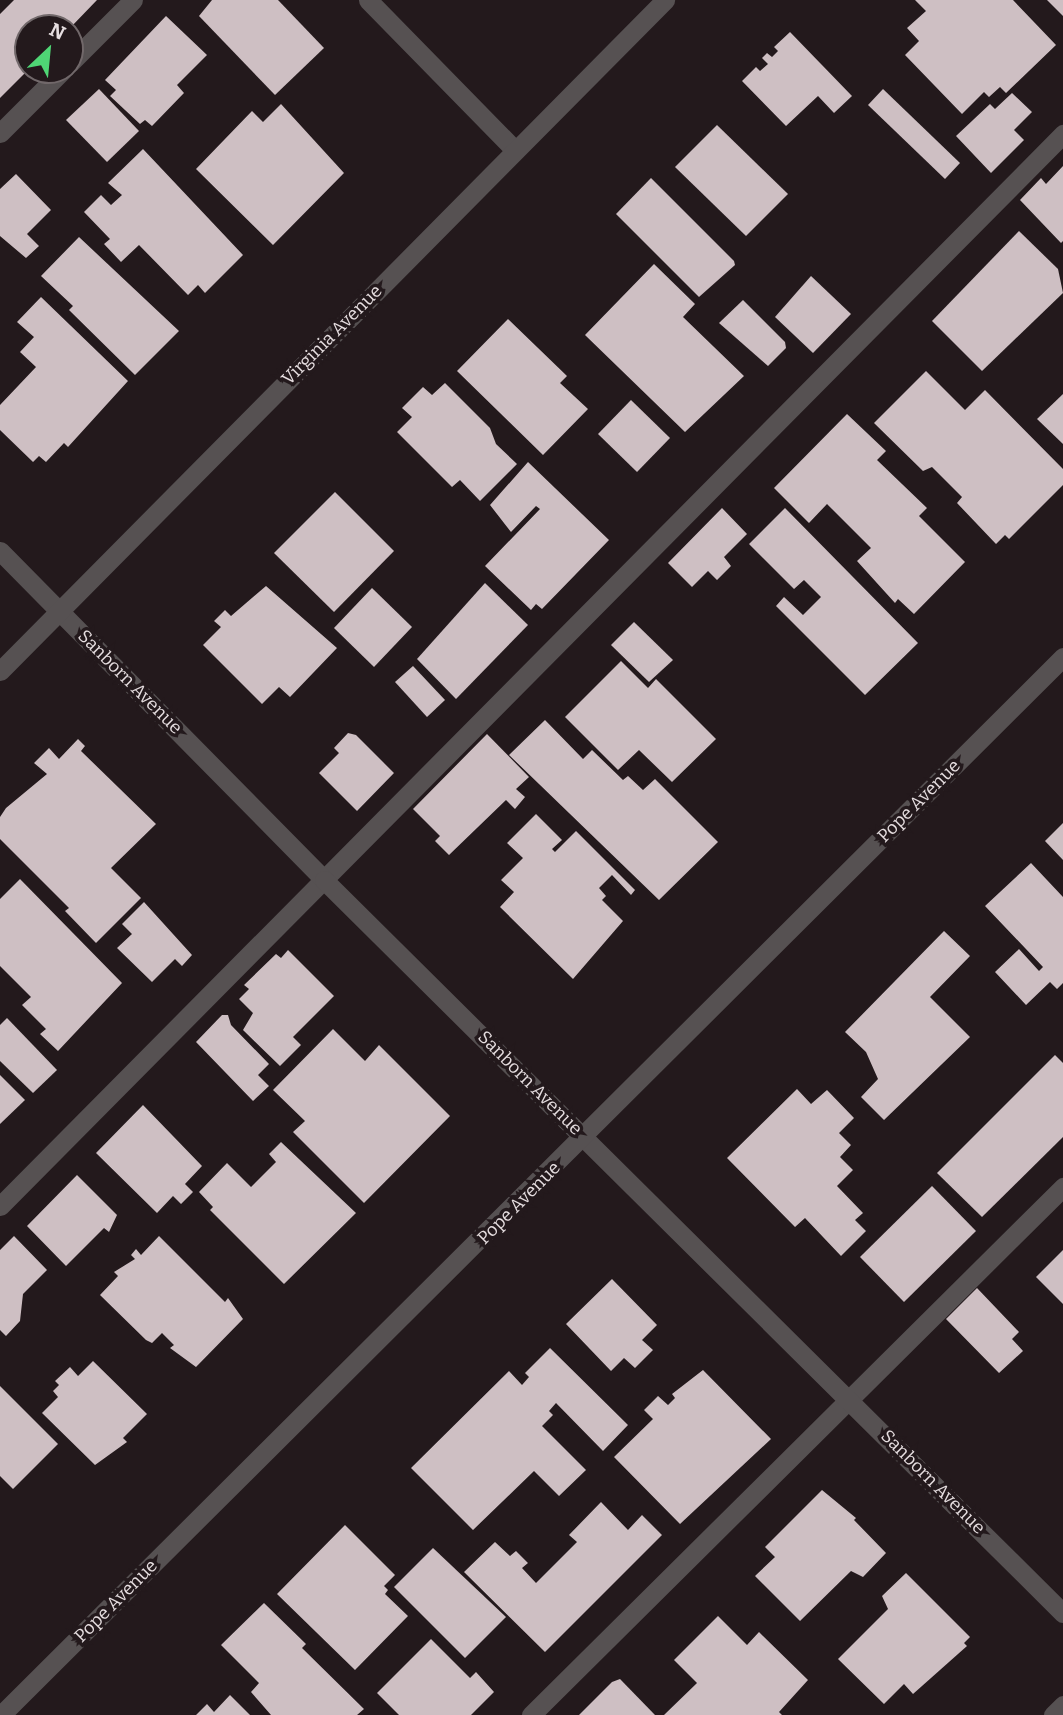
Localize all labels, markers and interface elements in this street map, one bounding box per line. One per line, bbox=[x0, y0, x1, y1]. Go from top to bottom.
north arrow bbox=[14, 14, 84, 84]
text: N bbox=[46, 18, 69, 45]
street label: Virginia Avenue bbox=[277, 280, 387, 390]
street label: Sanborn Avenue bbox=[73, 625, 187, 739]
street label: Pope Avenue bbox=[873, 755, 965, 847]
street label: Sanborn Avenue bbox=[473, 1026, 587, 1140]
street label: Pope Avenue bbox=[473, 1157, 565, 1249]
street label: Sanborn Avenue bbox=[876, 1425, 990, 1539]
street label: Pope Avenue bbox=[70, 1555, 162, 1647]

